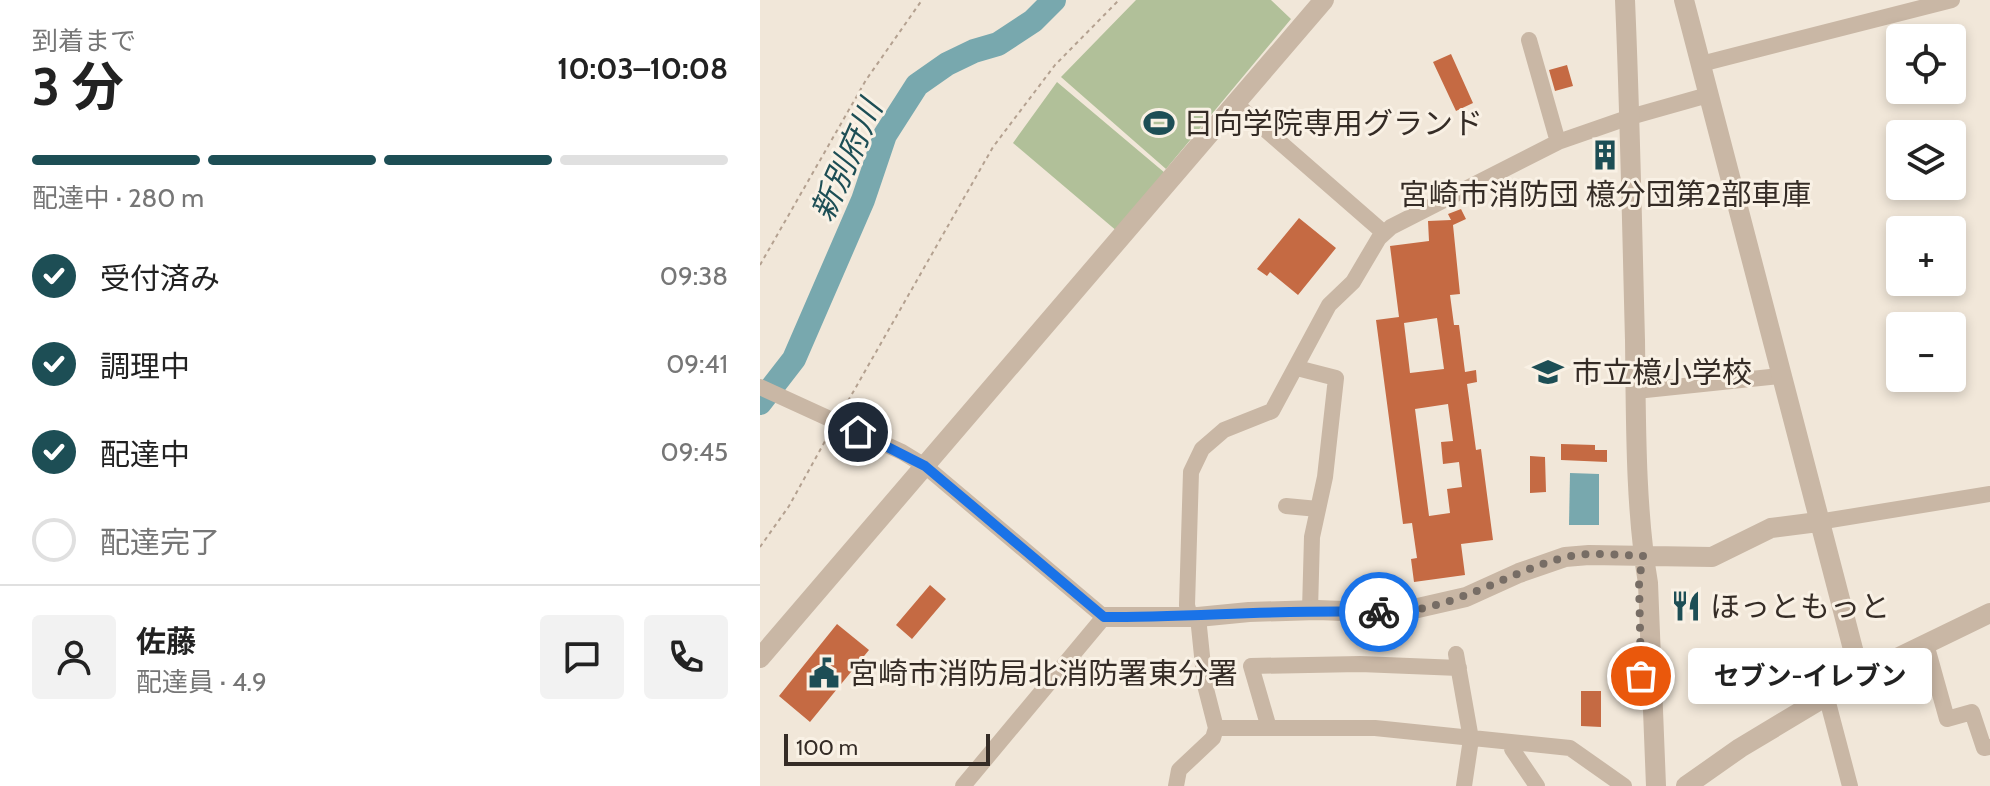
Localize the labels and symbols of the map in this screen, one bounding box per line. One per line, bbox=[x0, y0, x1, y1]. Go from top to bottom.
water label: 新別府川 bbox=[802, 91, 891, 226]
place label: 日向学院専用グランド bbox=[1183, 105, 1483, 142]
sports icon: 日向学院専用グランド bbox=[1142, 106, 1176, 140]
building icon: 宮崎市消防団 檍分団第2部車庫 bbox=[1588, 138, 1622, 172]
place label: 宮崎市消防団 檍分団第2部車庫 bbox=[1399, 176, 1811, 213]
place label: 市立檍小学校 bbox=[1572, 354, 1752, 391]
school or university icon: 市立檍小学校 bbox=[1531, 355, 1565, 389]
pin bbox=[824, 398, 892, 466]
courier bbox=[1339, 572, 1419, 652]
place label: ほっともっと bbox=[1710, 588, 1890, 625]
restaurant icon: ほっともっと bbox=[1669, 589, 1703, 623]
pin bbox=[1607, 642, 1675, 710]
callout: セブン-イレブン bbox=[1689, 648, 1933, 704]
place label: 宮崎市消防局北消防署東分署 bbox=[848, 655, 1238, 692]
public building icon: 宮崎市消防局北消防署東分署 bbox=[807, 656, 841, 690]
scale bar bbox=[784, 730, 990, 766]

